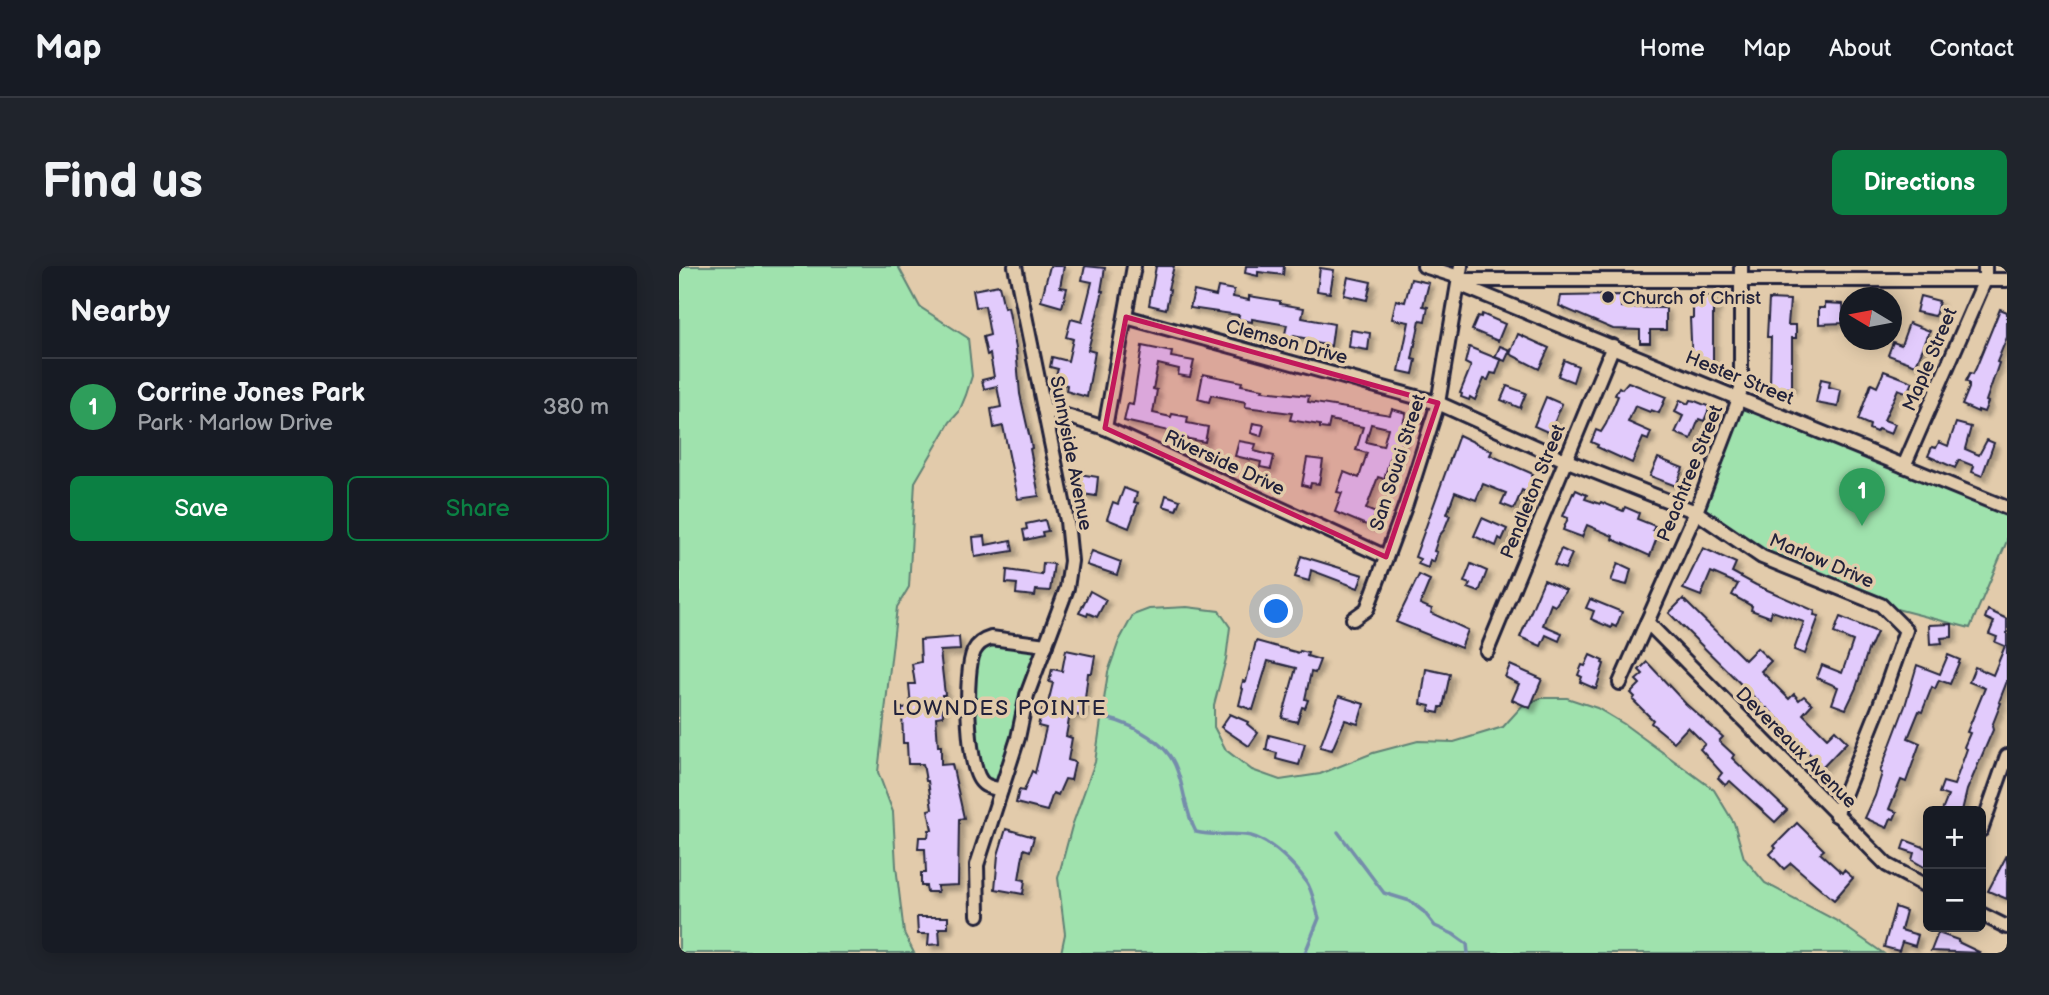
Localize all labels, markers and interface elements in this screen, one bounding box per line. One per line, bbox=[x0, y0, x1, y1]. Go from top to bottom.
text: Map bbox=[35, 28, 101, 68]
text: Home bbox=[1640, 34, 1705, 63]
text: Map bbox=[1743, 34, 1791, 63]
text: About bbox=[1829, 34, 1891, 63]
text: Contact bbox=[1929, 34, 2014, 63]
button: Directions bbox=[1832, 150, 2007, 215]
text: Find us bbox=[42, 153, 203, 212]
place label: Church of Christ bbox=[1622, 287, 1761, 310]
north arrow bbox=[1839, 287, 1902, 350]
marker: Church of Christ bbox=[1600, 289, 1616, 305]
text: Nearby bbox=[70, 294, 170, 330]
street label: Maple Street bbox=[1898, 304, 1963, 415]
street label: Clemson Drive bbox=[1223, 315, 1350, 370]
street label: Hester Street bbox=[1682, 346, 1797, 411]
street label: Sunnyside Avenue bbox=[1044, 374, 1097, 532]
text: Corrine Jones Park bbox=[137, 378, 365, 409]
street label: San Souci Street bbox=[1366, 391, 1431, 533]
text: 1 bbox=[88, 393, 98, 421]
text: 380 m bbox=[543, 393, 609, 421]
street label: Peachtree Street bbox=[1652, 402, 1728, 545]
text: Park · Marlow Drive bbox=[137, 409, 333, 437]
street label: Pendleton Street bbox=[1496, 421, 1571, 562]
street label: Riverside Drive bbox=[1161, 425, 1288, 501]
pin: 1 bbox=[1839, 468, 1885, 526]
button: Save bbox=[70, 476, 333, 541]
button: Share bbox=[347, 476, 609, 541]
street label: Marlow Drive bbox=[1766, 529, 1877, 594]
your location bbox=[1259, 594, 1293, 628]
street label: Devereaux Avenue bbox=[1731, 683, 1861, 813]
district label: LOWNDES POINTE bbox=[892, 696, 1108, 721]
map controls bbox=[1923, 806, 1986, 932]
button: + bbox=[1923, 806, 1986, 869]
button: − bbox=[1923, 869, 1986, 932]

